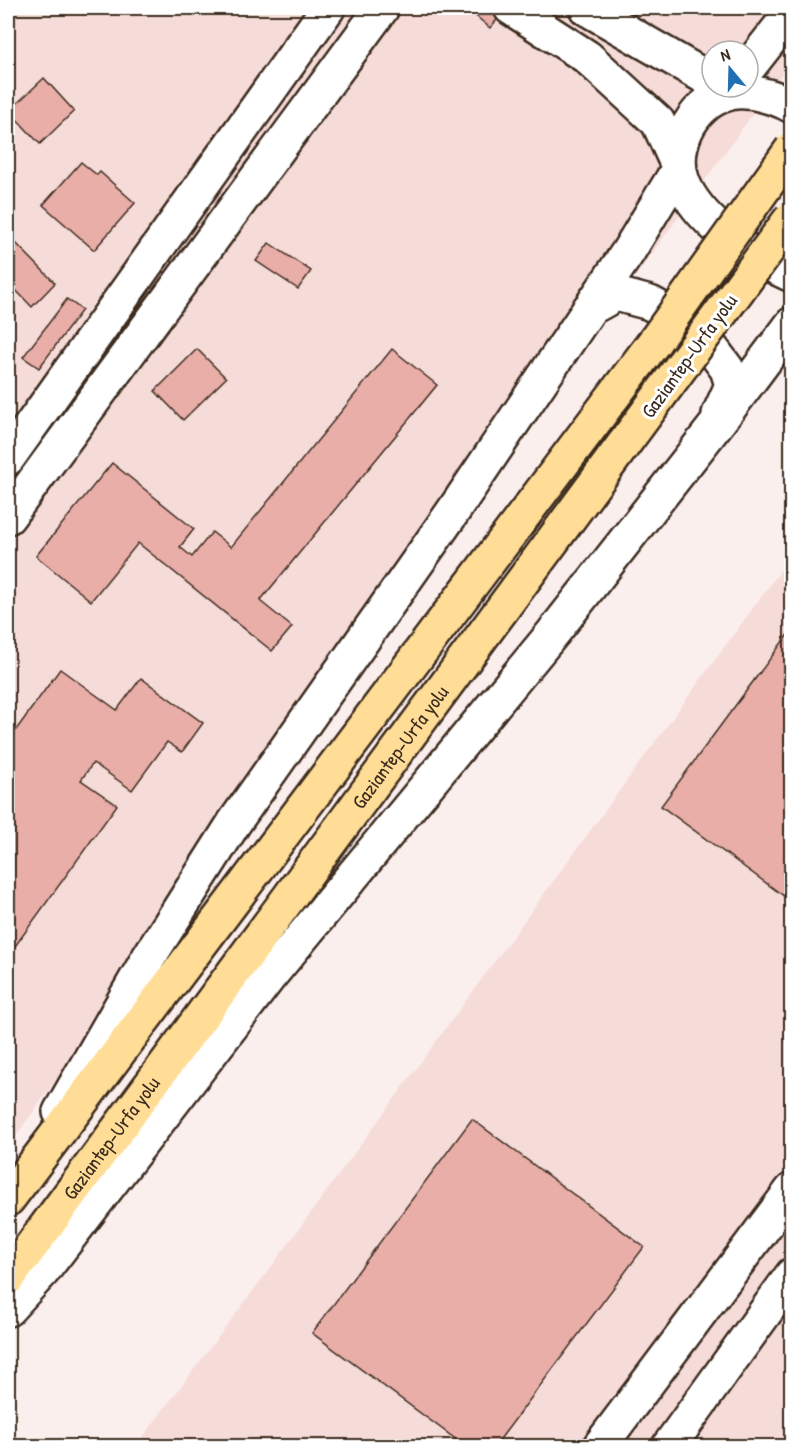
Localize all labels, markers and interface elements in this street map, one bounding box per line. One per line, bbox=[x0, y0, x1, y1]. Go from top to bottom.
north arrow bbox=[700, 39, 760, 99]
text: N bbox=[718, 43, 733, 67]
street label: Gaziantep-Urfa yolu bbox=[634, 288, 743, 423]
street label: Gaziantep-Urfa yolu bbox=[345, 680, 454, 814]
street label: Gaziantep-Urfa yolu bbox=[56, 1071, 166, 1205]

